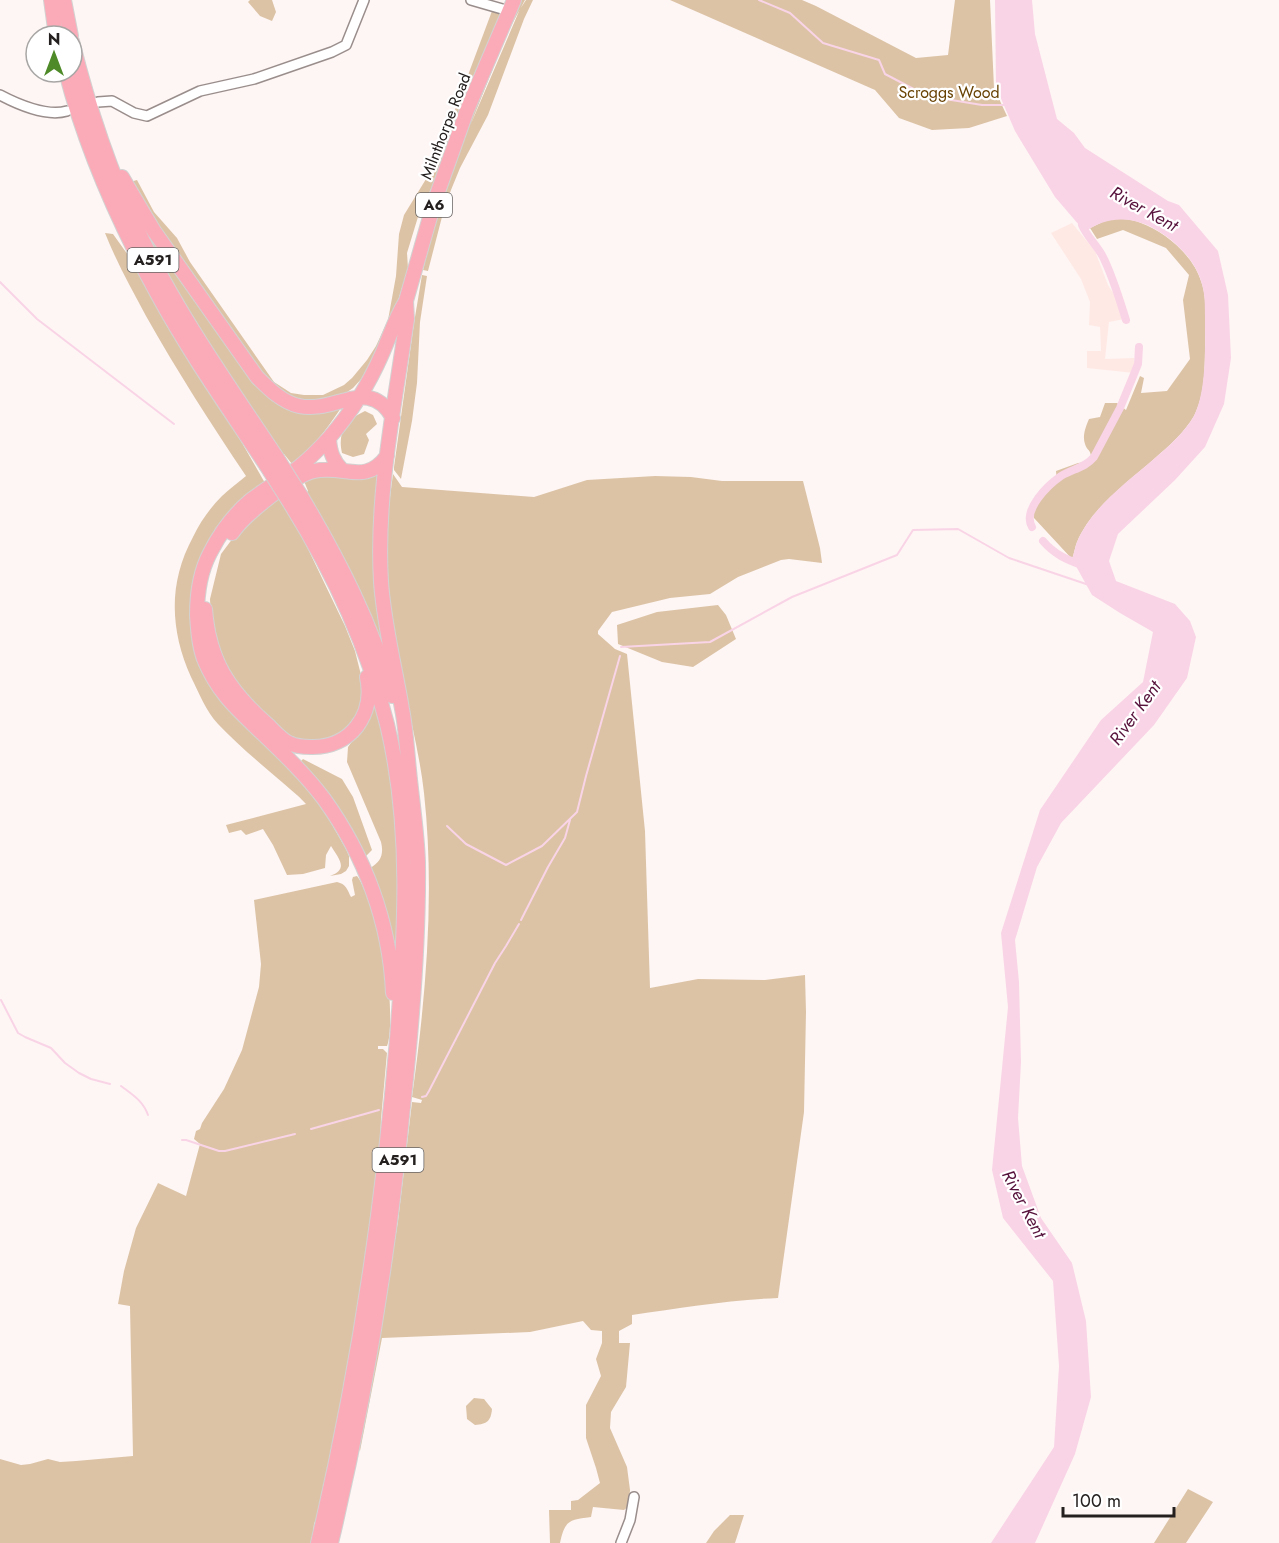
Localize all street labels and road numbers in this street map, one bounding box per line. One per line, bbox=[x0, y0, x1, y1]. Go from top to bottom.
street label: Milnthorpe Road bbox=[415, 70, 476, 183]
road number: A6 bbox=[416, 193, 452, 217]
road number: A591 bbox=[128, 248, 178, 272]
road number: A591 bbox=[372, 1148, 424, 1172]

